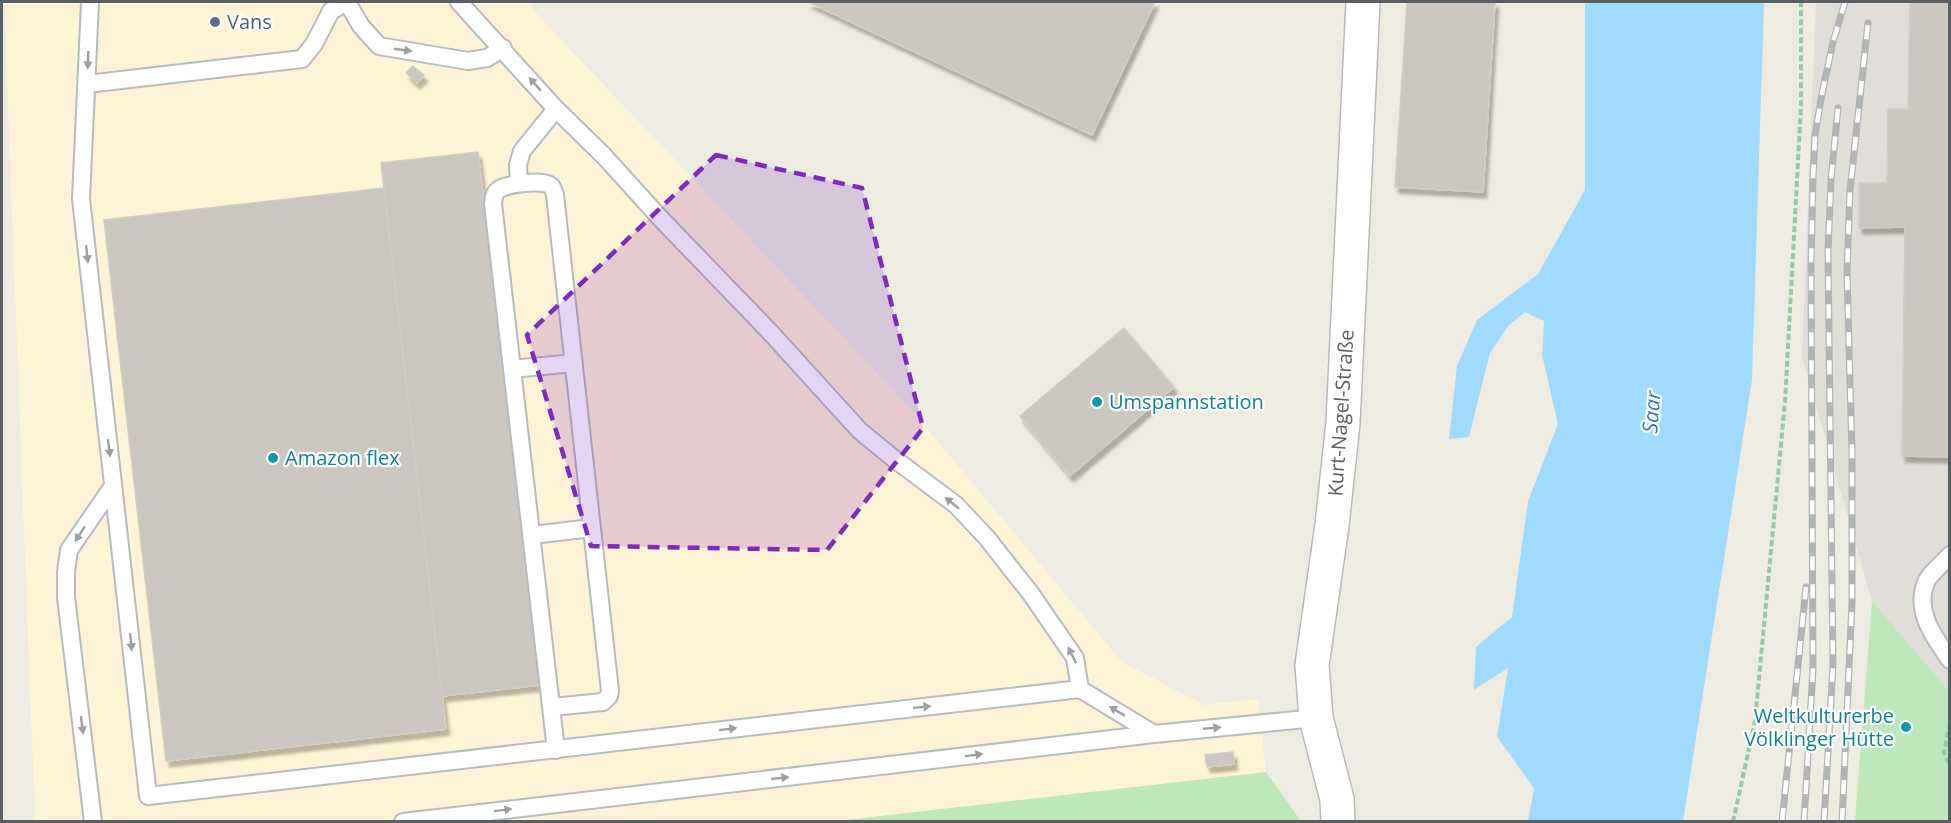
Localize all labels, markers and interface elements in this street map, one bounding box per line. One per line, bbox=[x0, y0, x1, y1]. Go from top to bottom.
place label: Vans bbox=[227, 8, 272, 35]
marker: Vans bbox=[208, 15, 222, 29]
one-way arrow bbox=[394, 45, 413, 54]
one-way arrow bbox=[83, 50, 93, 69]
one-way arrow bbox=[529, 77, 542, 92]
one-way arrow bbox=[82, 245, 92, 264]
street label: Kurt-Nagel-Straße bbox=[1321, 329, 1360, 497]
place label: Umspannstation bbox=[1109, 388, 1264, 415]
water label: Saar bbox=[1635, 389, 1667, 434]
marker: Umspannstation bbox=[1090, 395, 1104, 409]
one-way arrow bbox=[104, 439, 113, 458]
place label: Amazon flex bbox=[285, 444, 400, 471]
marker: Amazon flex bbox=[266, 451, 280, 465]
one-way arrow bbox=[944, 496, 960, 509]
one-way arrow bbox=[75, 526, 86, 542]
one-way arrow bbox=[126, 633, 136, 652]
one-way arrow bbox=[1067, 647, 1076, 664]
one-way arrow bbox=[913, 702, 932, 712]
place label: Weltkulturerbe Völklinger Hütte bbox=[1744, 702, 1894, 752]
one-way arrow bbox=[1109, 706, 1125, 717]
one-way arrow bbox=[77, 715, 87, 734]
marker: Weltkulturerbe Völklinger Hütte bbox=[1899, 720, 1913, 734]
one-way arrow bbox=[1203, 723, 1222, 733]
one-way arrow bbox=[719, 724, 738, 734]
one-way arrow bbox=[965, 750, 984, 760]
one-way arrow bbox=[771, 773, 790, 783]
one-way arrow bbox=[494, 805, 513, 814]

